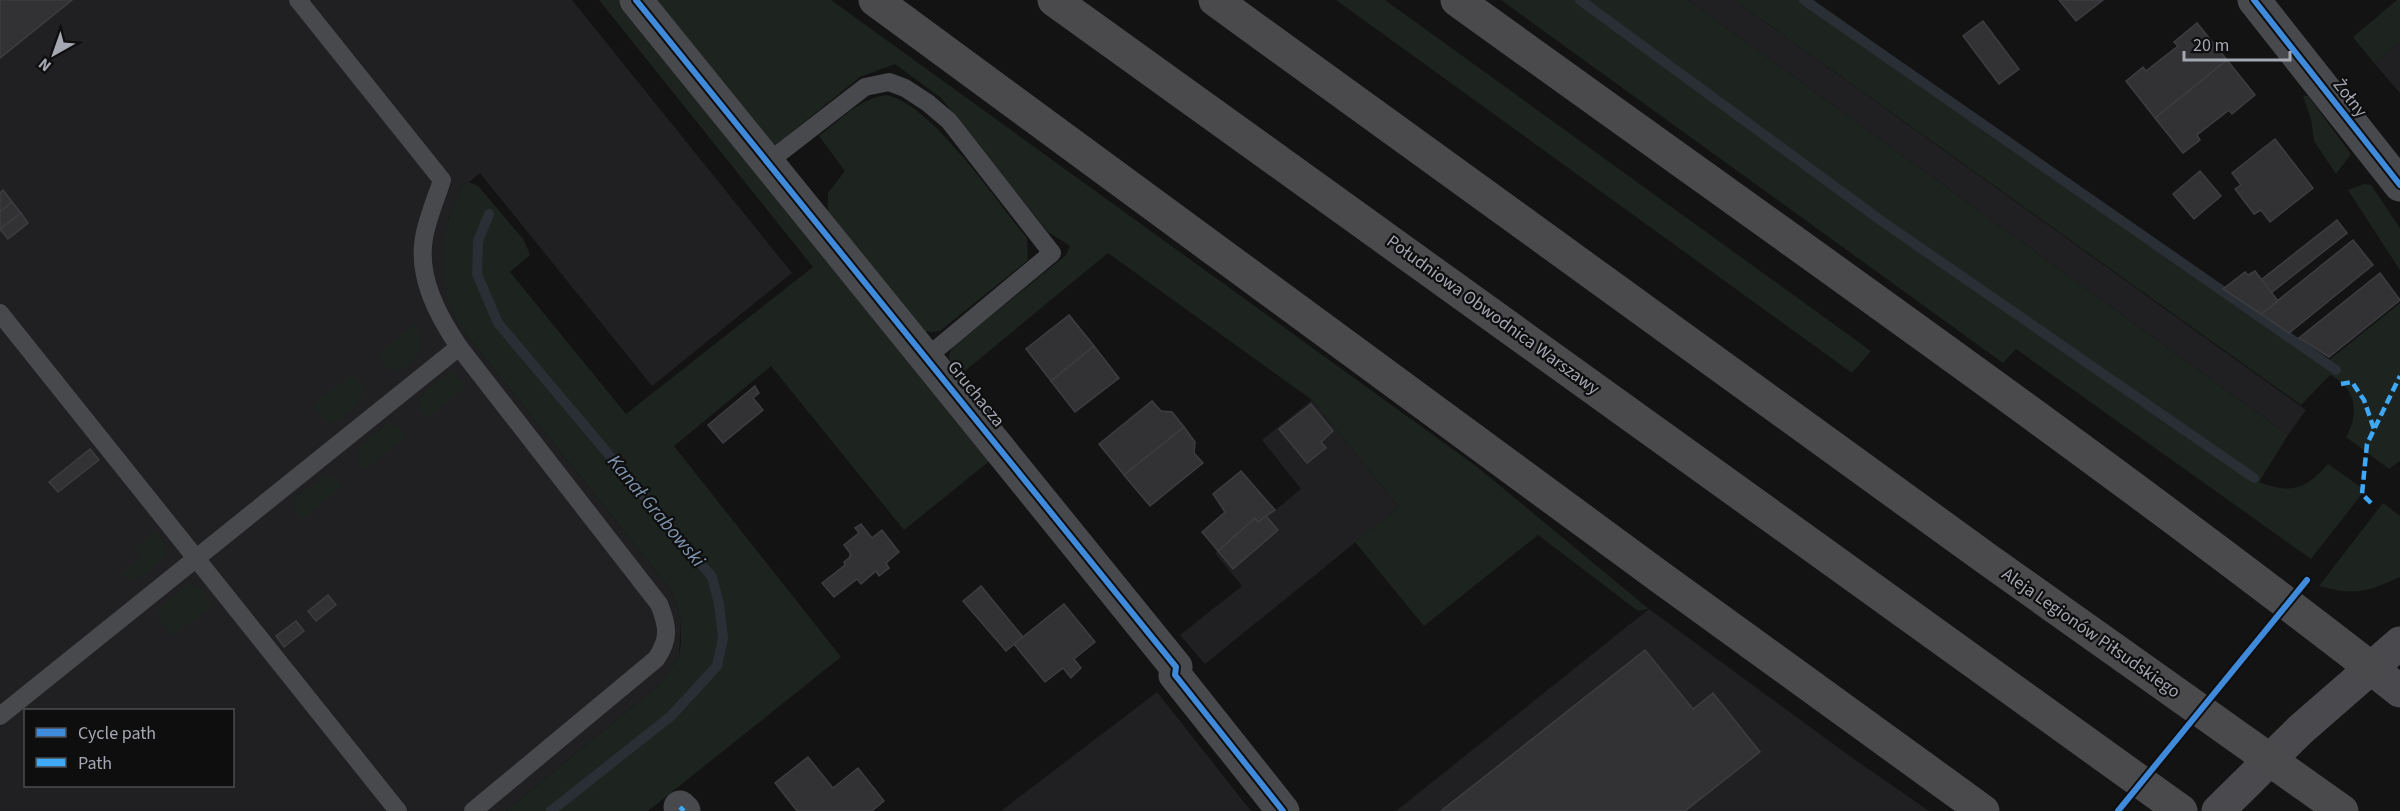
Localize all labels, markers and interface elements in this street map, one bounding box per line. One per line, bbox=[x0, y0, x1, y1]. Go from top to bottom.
north arrow bbox=[24, 24, 84, 84]
scale bar bbox=[2184, 24, 2290, 62]
text: 20 m bbox=[2193, 33, 2229, 58]
text: N bbox=[34, 53, 56, 77]
street label: Żołny bbox=[2327, 73, 2373, 123]
street label: Południowa Obwodnica Warszawy bbox=[1381, 229, 1605, 401]
street label: Gruchacza bbox=[942, 356, 1010, 432]
water label: Kanał Grabowski bbox=[601, 449, 712, 573]
street label: Aleja Legionów Piłsudskiego bbox=[1997, 562, 2185, 704]
legend bbox=[24, 709, 234, 787]
text: Cycle path bbox=[78, 721, 156, 746]
text: Path bbox=[78, 751, 112, 776]

